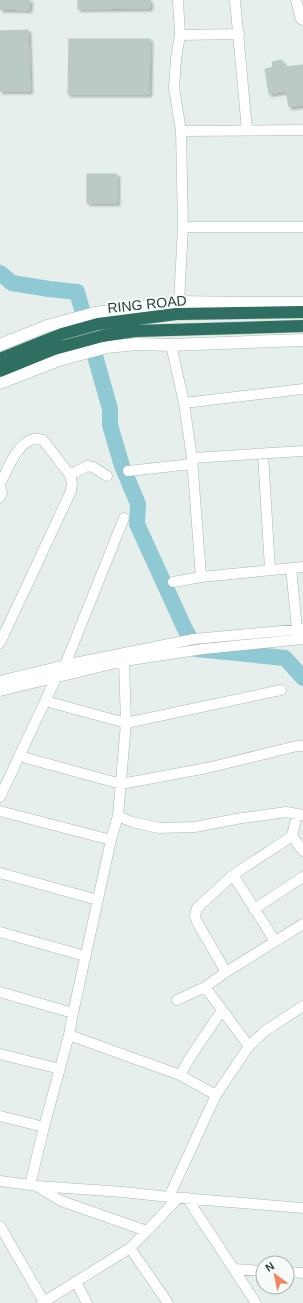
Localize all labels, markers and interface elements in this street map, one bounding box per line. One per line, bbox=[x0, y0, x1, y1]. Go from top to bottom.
street label: RING ROAD bbox=[107, 292, 187, 316]
north arrow bbox=[255, 1255, 295, 1295]
text: N bbox=[263, 1259, 276, 1274]

